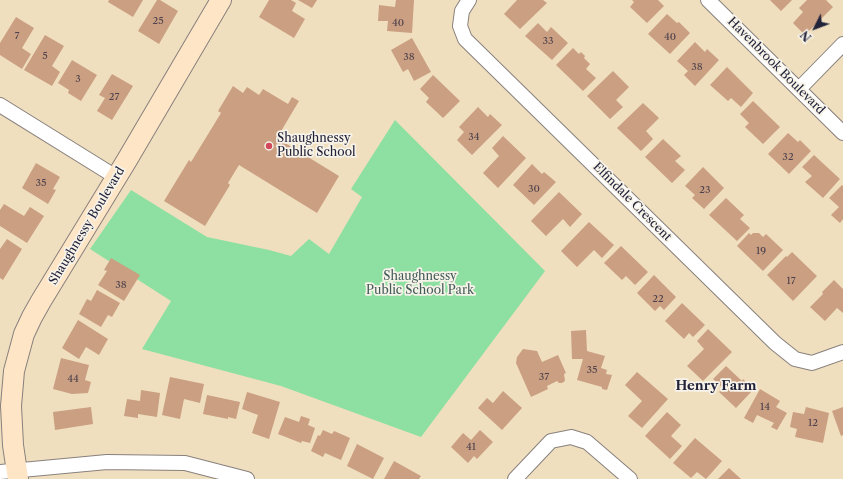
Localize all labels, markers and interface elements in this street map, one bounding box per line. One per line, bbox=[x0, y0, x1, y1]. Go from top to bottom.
north arrow bbox=[795, 8, 835, 48]
street label: Havenbrook Boulevard bbox=[724, 14, 828, 118]
house number: 25 bbox=[152, 15, 164, 27]
house number: 40 bbox=[392, 17, 404, 29]
text: N bbox=[798, 28, 814, 44]
house number: 7 bbox=[15, 30, 19, 42]
house number: 40 bbox=[664, 31, 676, 43]
house number: 33 bbox=[542, 35, 554, 47]
house number: 5 bbox=[42, 50, 48, 62]
house number: 38 bbox=[403, 51, 415, 63]
house number: 38 bbox=[691, 61, 703, 73]
house number: 3 bbox=[75, 73, 81, 85]
house number: 27 bbox=[109, 91, 119, 103]
house number: 34 bbox=[468, 131, 480, 143]
place label: Shaughnessy Public School bbox=[277, 132, 356, 160]
marker: Shaughnessy Public School bbox=[264, 141, 274, 151]
house number: 32 bbox=[782, 151, 794, 163]
street label: Elfindale Crescent bbox=[590, 160, 674, 244]
street label: Shaughnessy Boulevard bbox=[46, 165, 128, 287]
house number: 35 bbox=[36, 177, 46, 189]
house number: 30 bbox=[528, 183, 540, 195]
house number: 23 bbox=[699, 184, 711, 196]
house number: 19 bbox=[756, 245, 766, 257]
park label: Shaughnessy Public School Park bbox=[366, 270, 474, 298]
house number: 17 bbox=[786, 275, 796, 287]
house number: 38 bbox=[115, 279, 127, 291]
house number: 22 bbox=[652, 293, 664, 305]
house number: 35 bbox=[587, 364, 597, 376]
house number: 37 bbox=[539, 371, 549, 383]
house number: 44 bbox=[67, 373, 79, 385]
district label: Henry Farm bbox=[676, 378, 756, 394]
house number: 14 bbox=[760, 401, 770, 413]
house number: 12 bbox=[808, 417, 818, 429]
house number: 41 bbox=[466, 441, 476, 453]

